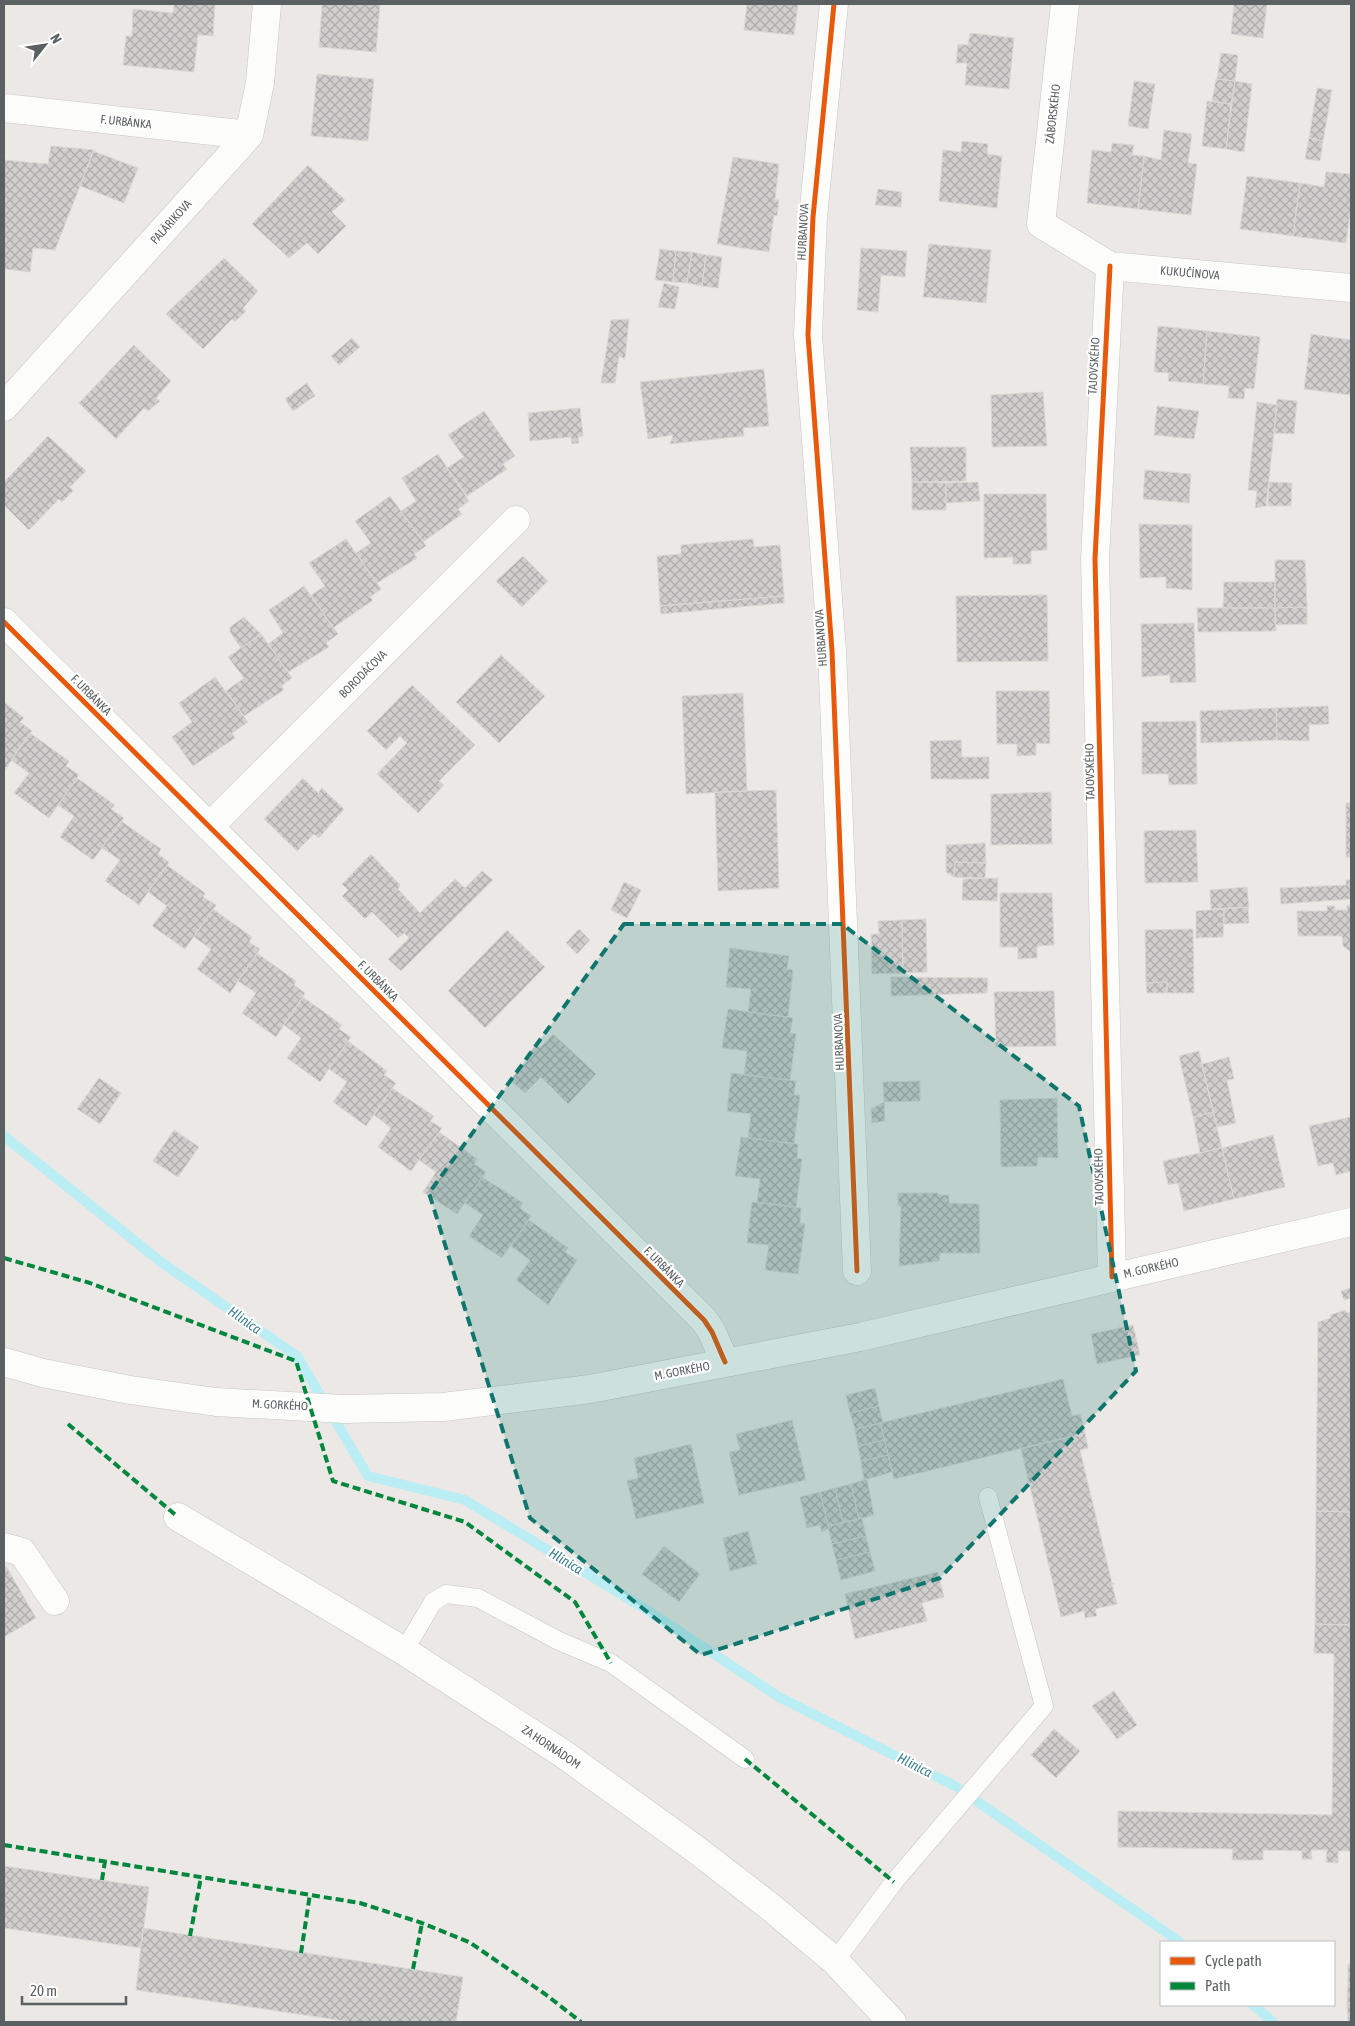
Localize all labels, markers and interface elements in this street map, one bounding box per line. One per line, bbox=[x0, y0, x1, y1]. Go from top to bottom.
north arrow bbox=[20, 20, 70, 70]
text: N bbox=[47, 31, 65, 46]
street label: ZÁBORSKÉHO bbox=[1043, 83, 1063, 145]
street label: F. URBÁNKA bbox=[100, 112, 152, 132]
street label: PALÁRIKOVA bbox=[147, 197, 195, 247]
street label: HURBANOVA bbox=[795, 203, 811, 261]
street label: KUKUČÍNOVA bbox=[1160, 263, 1221, 283]
street label: TAJOVSKÉHO bbox=[1086, 337, 1102, 395]
street label: HURBANOVA bbox=[812, 609, 830, 667]
street label: BORODÁČOVA bbox=[336, 647, 390, 701]
street label: F. URBÁNKA bbox=[68, 672, 114, 718]
street label: TAJOVSKÉHO bbox=[1083, 743, 1097, 801]
street label: F. URBÁNKA bbox=[355, 958, 401, 1004]
street label: HURBANOVA bbox=[831, 1013, 847, 1071]
street label: TAJOVSKÉHO bbox=[1092, 1148, 1106, 1206]
street label: F. URBÁNKA bbox=[641, 1244, 687, 1290]
street label: M. GORKÉHO bbox=[1122, 1255, 1180, 1281]
water label: Hlinica bbox=[225, 1303, 265, 1337]
street label: M. GORKÉHO bbox=[653, 1359, 711, 1383]
street label: M. GORKÉHO bbox=[252, 1397, 308, 1413]
water label: Hlinica bbox=[546, 1545, 586, 1578]
street label: ZA HORNÁDOM bbox=[519, 1722, 583, 1772]
water label: Hlinica bbox=[895, 1750, 935, 1781]
legend bbox=[1160, 1941, 1335, 2006]
text: Cycle path bbox=[1205, 1952, 1262, 1969]
scale bar bbox=[22, 1974, 126, 2006]
text: Path bbox=[1205, 1977, 1231, 1994]
text: 20 m bbox=[30, 1982, 57, 1999]

